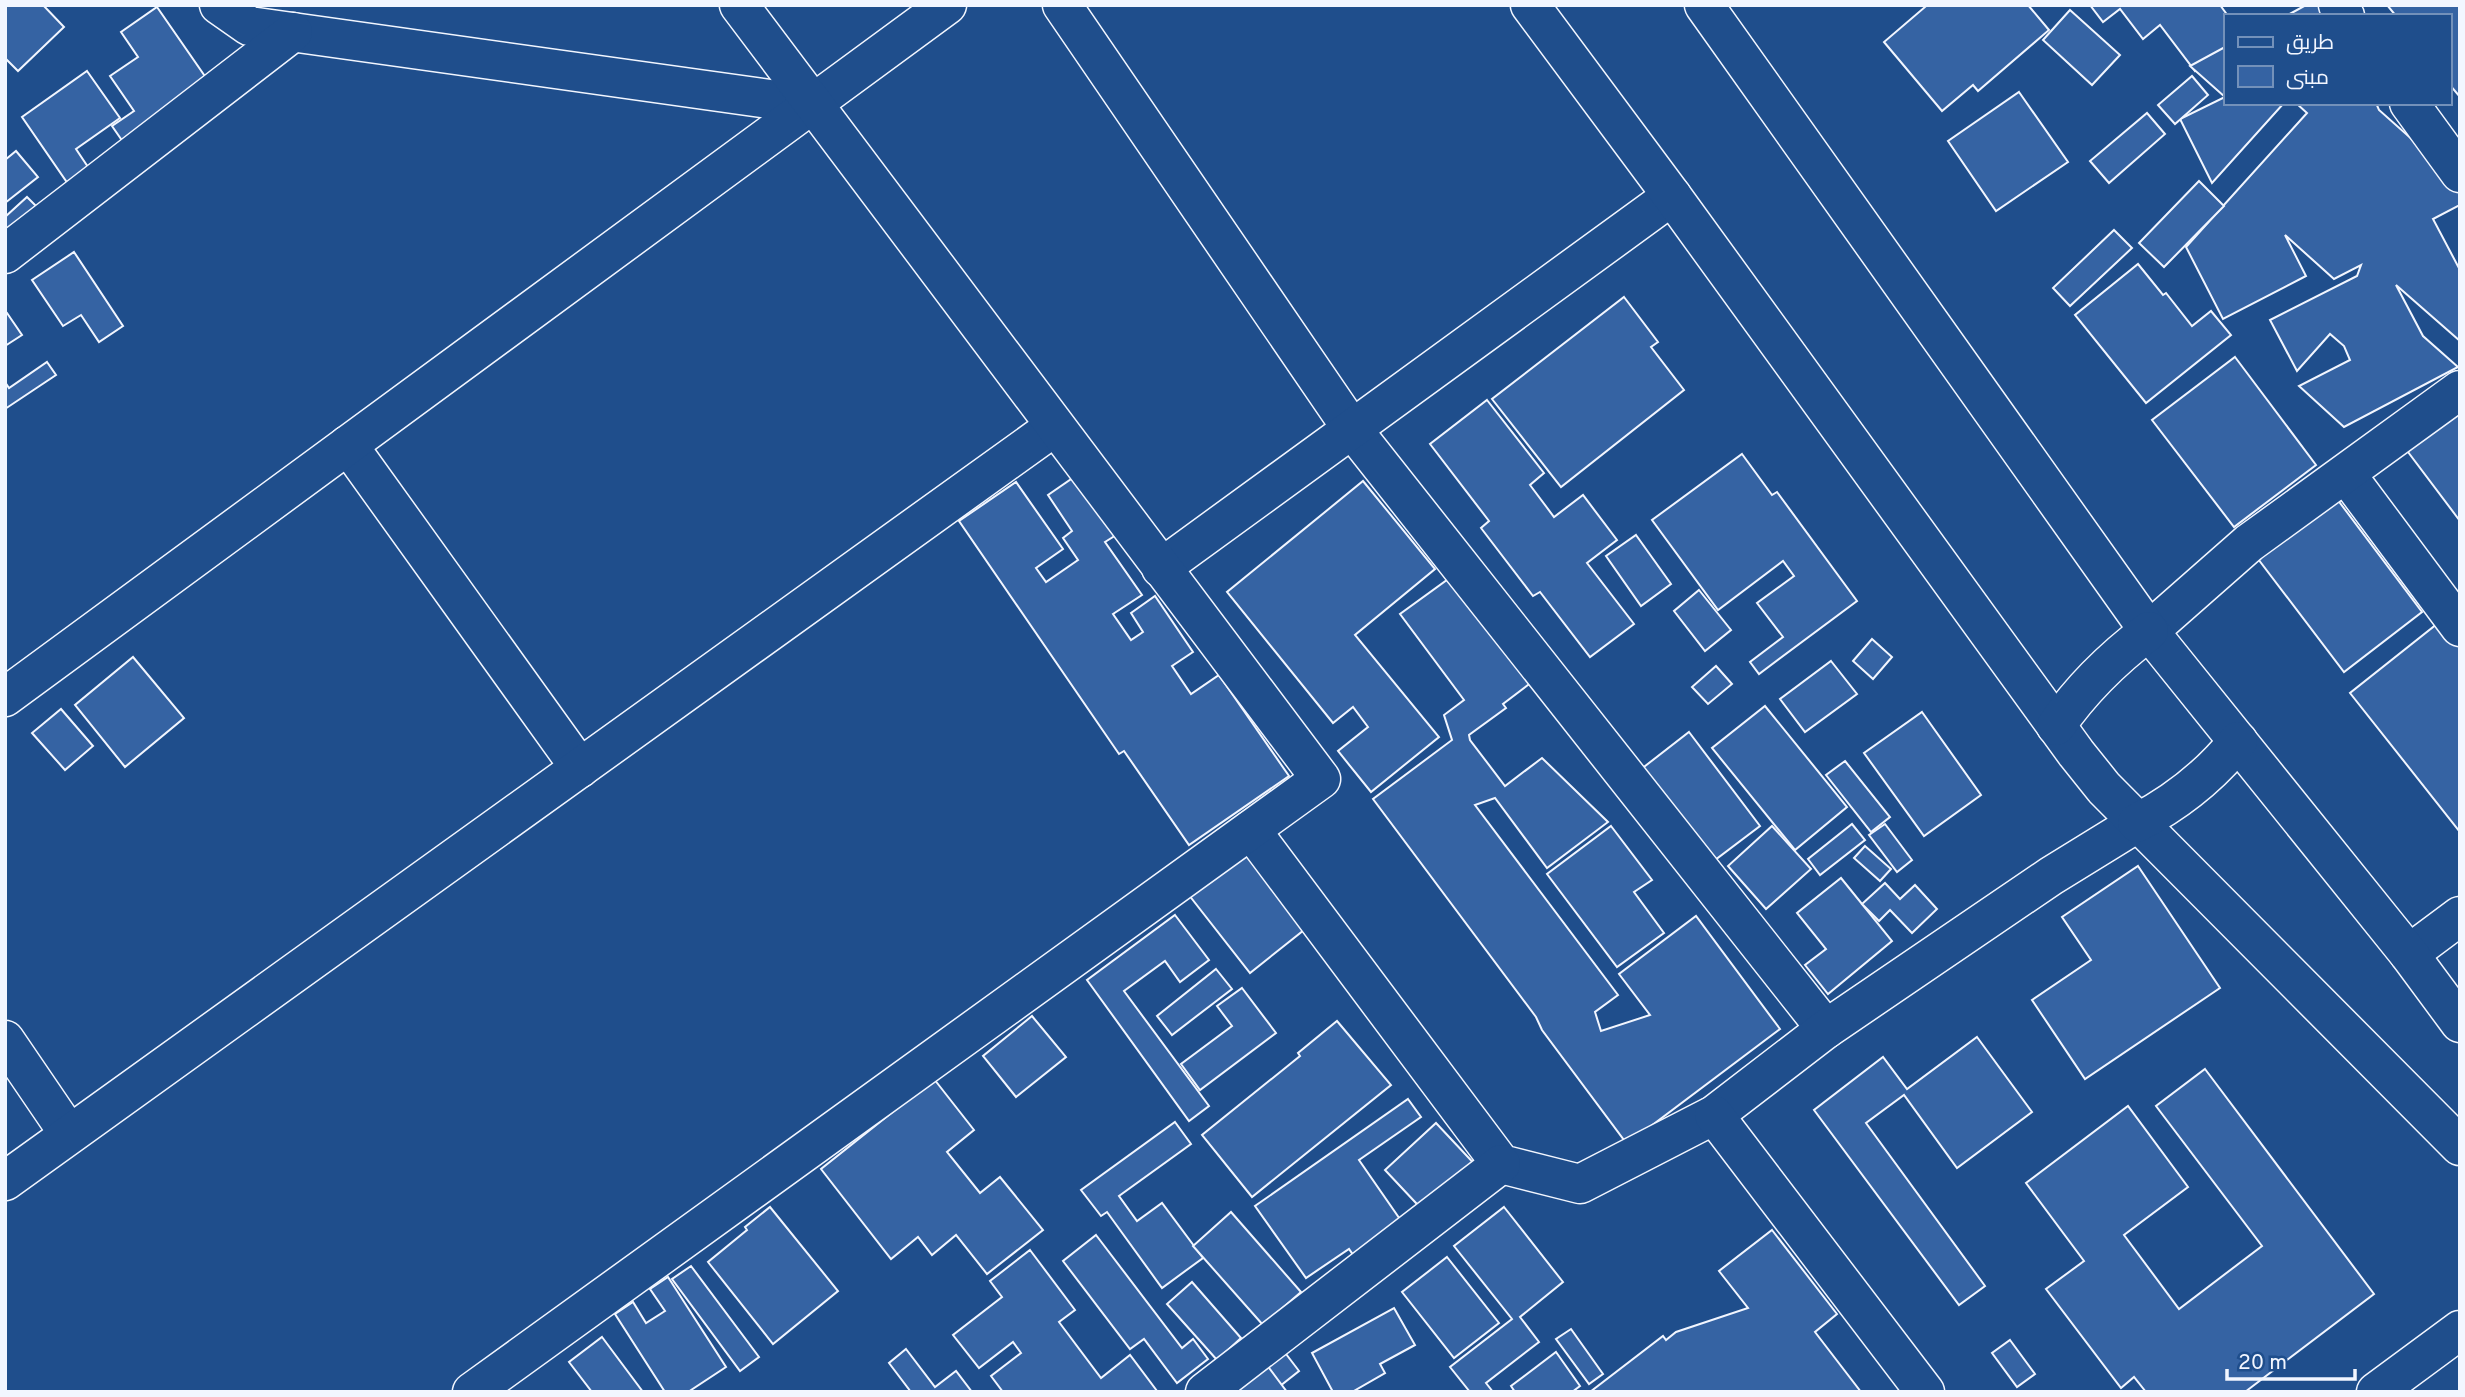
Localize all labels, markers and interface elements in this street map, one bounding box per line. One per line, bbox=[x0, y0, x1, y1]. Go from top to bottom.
legend bbox=[2224, 14, 2451, 105]
text: طريق bbox=[2286, 30, 2334, 57]
text: مبنى bbox=[2286, 65, 2329, 92]
scale bar bbox=[2227, 1338, 2355, 1382]
text: 20 m bbox=[2238, 1350, 2287, 1377]

